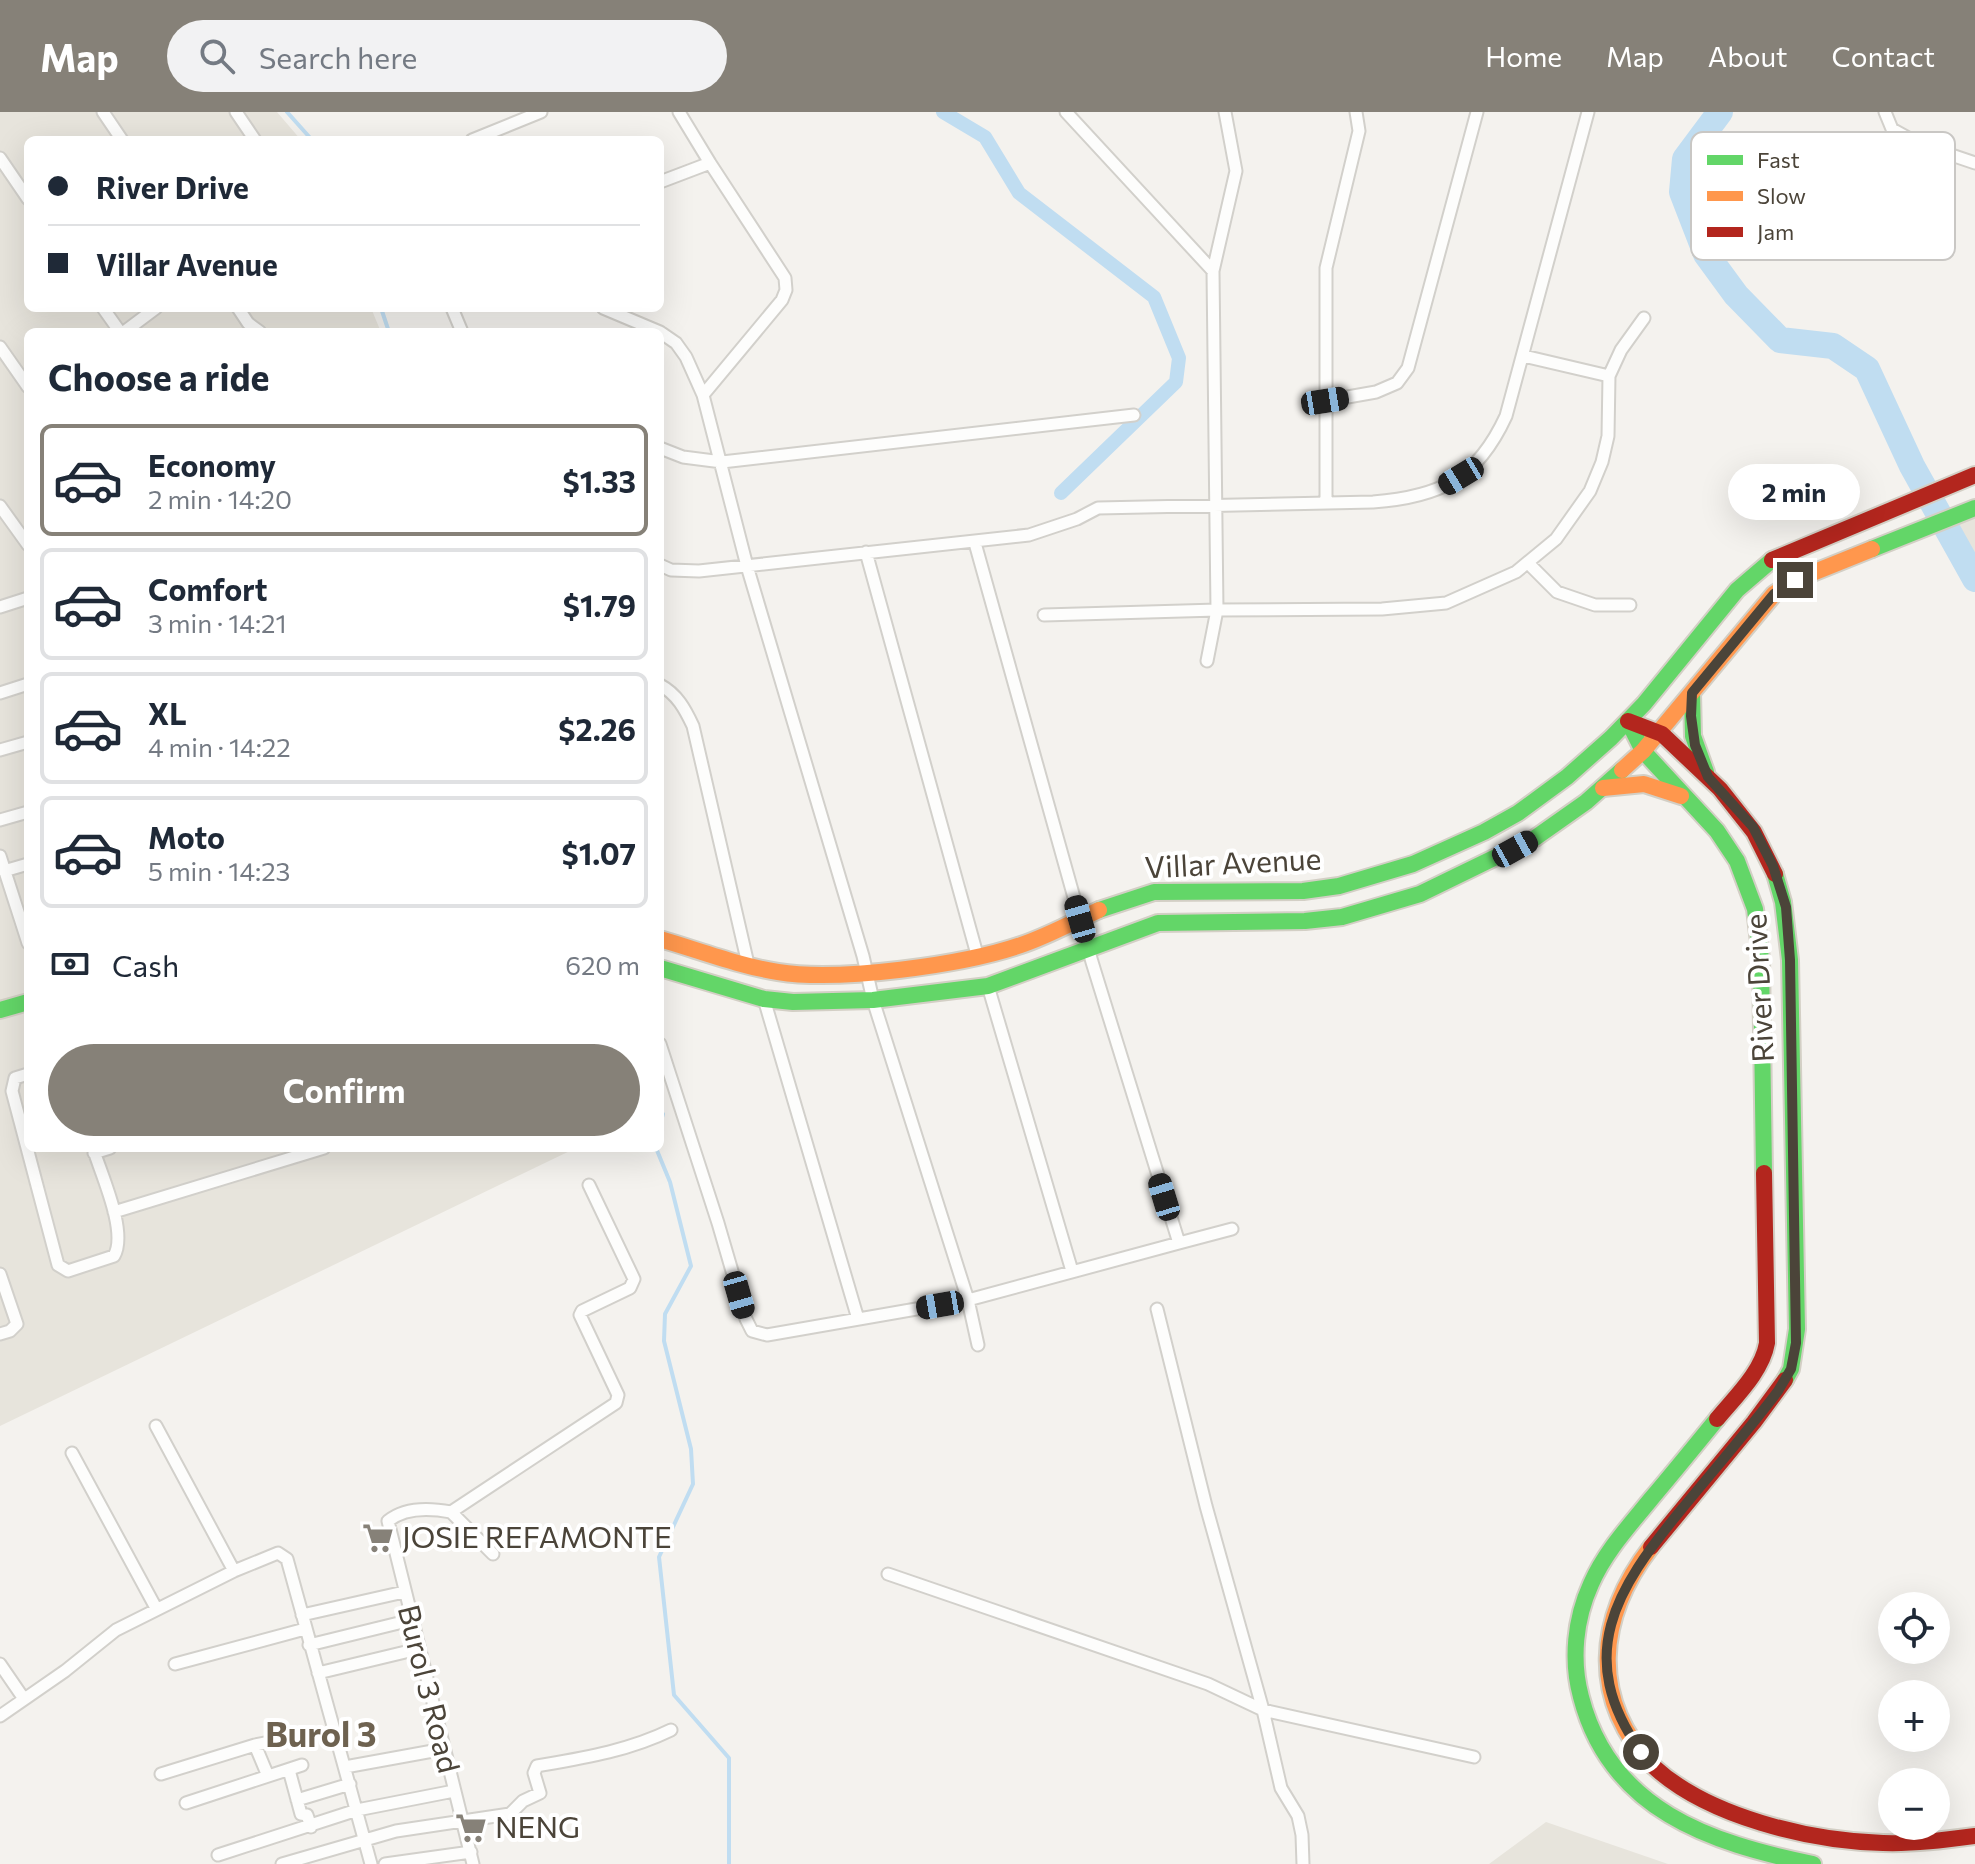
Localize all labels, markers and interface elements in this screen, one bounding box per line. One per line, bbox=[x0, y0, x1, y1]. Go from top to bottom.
search box bbox=[167, 20, 727, 92]
text: Map bbox=[40, 33, 119, 80]
icon: search bbox=[195, 34, 239, 78]
text: Search here bbox=[259, 38, 417, 75]
text: Home bbox=[1485, 39, 1562, 73]
text: Map bbox=[1606, 39, 1664, 73]
text: About bbox=[1708, 39, 1788, 73]
text: Contact bbox=[1832, 39, 1935, 73]
legend bbox=[1691, 132, 1955, 260]
text: Fast bbox=[1757, 146, 1800, 173]
text: River Drive bbox=[96, 168, 249, 205]
text: Slow bbox=[1757, 182, 1806, 209]
text: Jam bbox=[1757, 218, 1794, 245]
text: Villar Avenue bbox=[96, 245, 278, 282]
text: Choose a ride bbox=[48, 354, 269, 398]
car bbox=[1299, 385, 1351, 417]
icon: car bbox=[52, 444, 124, 516]
text: Economy bbox=[148, 446, 276, 483]
car bbox=[1434, 453, 1488, 499]
text: $1.33 bbox=[562, 462, 636, 499]
callout: 2 min bbox=[1729, 464, 1861, 520]
text: 2 min bbox=[1762, 476, 1826, 507]
text: 2 min · 14:20 bbox=[148, 483, 292, 514]
route end bbox=[1777, 562, 1813, 598]
icon: car bbox=[52, 568, 124, 640]
text: Comfort bbox=[148, 570, 267, 607]
text: $1.79 bbox=[563, 586, 636, 623]
text: 3 min · 14:21 bbox=[148, 607, 287, 638]
icon: car bbox=[52, 692, 124, 764]
text: XL bbox=[148, 694, 187, 731]
text: $2.26 bbox=[558, 710, 636, 747]
text: 4 min · 14:22 bbox=[148, 731, 291, 762]
icon: car bbox=[52, 816, 124, 888]
text: Moto bbox=[148, 818, 225, 855]
car bbox=[1488, 827, 1542, 871]
text: $1.07 bbox=[562, 834, 636, 871]
street label: Villar Avenue bbox=[1144, 838, 1322, 885]
text: 5 min · 14:23 bbox=[148, 855, 290, 886]
car bbox=[1062, 893, 1098, 945]
street label: River Drive bbox=[1735, 913, 1780, 1063]
icon: cash bbox=[48, 942, 92, 986]
text: Cash bbox=[112, 946, 179, 983]
text: 620 m bbox=[565, 949, 640, 980]
button: Confirm bbox=[48, 1044, 640, 1136]
car bbox=[1146, 1171, 1182, 1223]
car bbox=[721, 1269, 757, 1321]
car bbox=[914, 1289, 966, 1321]
place label: JOSIE REFAMONTE bbox=[402, 1517, 672, 1554]
supermarket icon: JOSIE REFAMONTE bbox=[361, 1521, 395, 1555]
map controls bbox=[1878, 1592, 1950, 1840]
button: locate bbox=[1878, 1592, 1950, 1664]
street label: Burol 3 Road bbox=[392, 1601, 469, 1776]
button: + bbox=[1878, 1680, 1950, 1752]
district label: Burol 3 bbox=[265, 1712, 377, 1754]
route start bbox=[1623, 1734, 1659, 1770]
button: − bbox=[1878, 1768, 1950, 1840]
place label: NENG bbox=[495, 1807, 580, 1844]
supermarket icon: NENG bbox=[454, 1811, 488, 1845]

